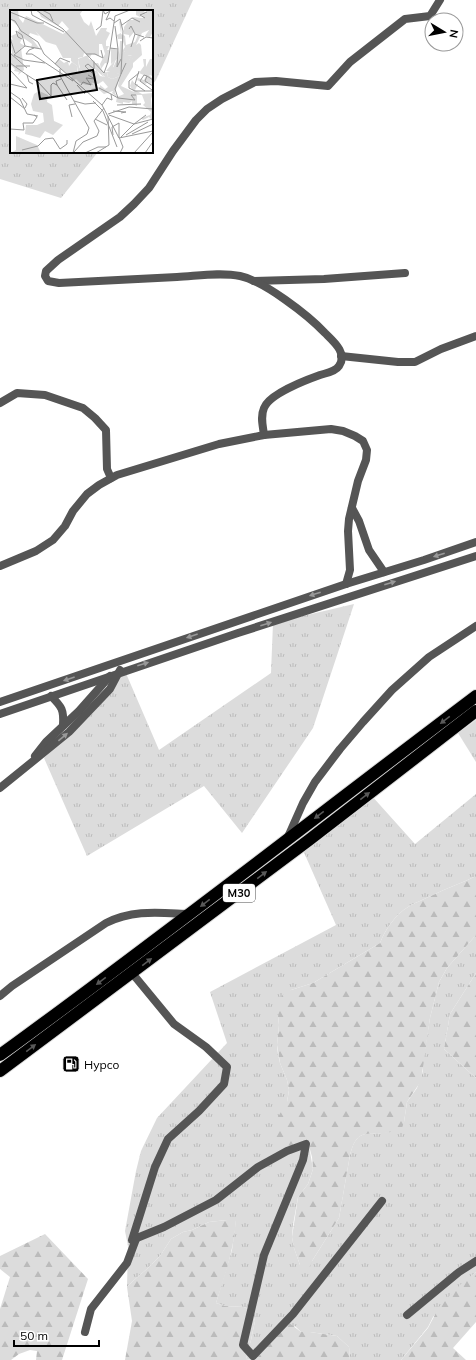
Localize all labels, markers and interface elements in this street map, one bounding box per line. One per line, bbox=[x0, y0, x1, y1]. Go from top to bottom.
inset map bbox=[10, 10, 153, 153]
north arrow bbox=[424, 12, 464, 52]
text: N bbox=[446, 28, 461, 39]
one-way arrow bbox=[433, 552, 445, 558]
one-way arrow bbox=[384, 580, 396, 586]
one-way arrow bbox=[309, 591, 321, 597]
one-way arrow bbox=[261, 620, 273, 626]
one-way arrow bbox=[186, 633, 198, 639]
one-way arrow bbox=[137, 661, 149, 667]
one-way arrow bbox=[63, 676, 75, 682]
one-way arrow bbox=[439, 716, 450, 724]
one-way arrow bbox=[57, 733, 68, 742]
one-way arrow bbox=[360, 792, 371, 801]
one-way arrow bbox=[313, 811, 324, 819]
one-way arrow bbox=[257, 872, 267, 880]
road number: M30 bbox=[223, 884, 255, 902]
one-way arrow bbox=[199, 899, 210, 907]
one-way arrow bbox=[141, 957, 152, 966]
one-way arrow bbox=[95, 977, 106, 985]
one-way arrow bbox=[26, 1044, 37, 1052]
fuel station icon: Hypco bbox=[61, 1054, 81, 1074]
place label: Hypco bbox=[84, 1057, 120, 1072]
scale bar bbox=[14, 1322, 99, 1348]
text: 50 m bbox=[20, 1328, 48, 1343]

